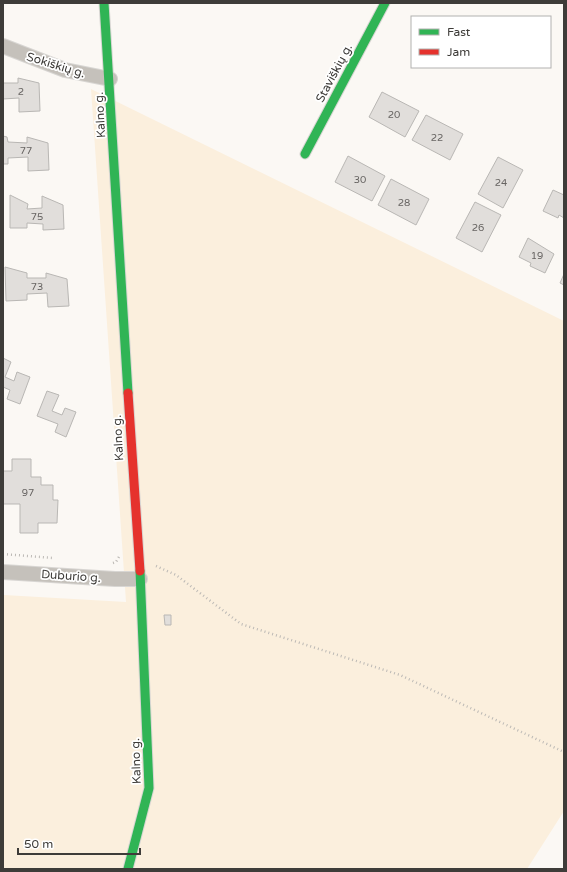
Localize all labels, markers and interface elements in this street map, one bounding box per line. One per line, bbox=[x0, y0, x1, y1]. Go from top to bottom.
legend bbox=[411, 16, 551, 68]
text: Fast bbox=[447, 25, 471, 39]
street label: Staviškių g. bbox=[313, 41, 355, 105]
text: Jam bbox=[447, 45, 470, 59]
street label: Sokiškių g. bbox=[25, 49, 87, 81]
house number: 2 bbox=[18, 86, 24, 98]
street label: Kalno g. bbox=[92, 92, 108, 138]
house number: 20 bbox=[388, 109, 400, 121]
house number: 22 bbox=[431, 132, 443, 144]
house number: 77 bbox=[20, 145, 32, 157]
house number: 30 bbox=[354, 174, 366, 186]
house number: 24 bbox=[495, 177, 507, 189]
house number: 28 bbox=[398, 197, 410, 209]
house number: 75 bbox=[31, 211, 43, 223]
house number: 26 bbox=[472, 222, 484, 234]
house number: 19 bbox=[531, 250, 543, 262]
house number: 73 bbox=[31, 281, 43, 293]
street label: Kalno g. bbox=[110, 415, 126, 461]
house number: 97 bbox=[22, 487, 34, 499]
street label: Duburio g. bbox=[41, 567, 101, 585]
street label: Kalno g. bbox=[128, 738, 144, 784]
scale bar bbox=[18, 830, 140, 856]
text: 50 m bbox=[24, 837, 53, 851]

